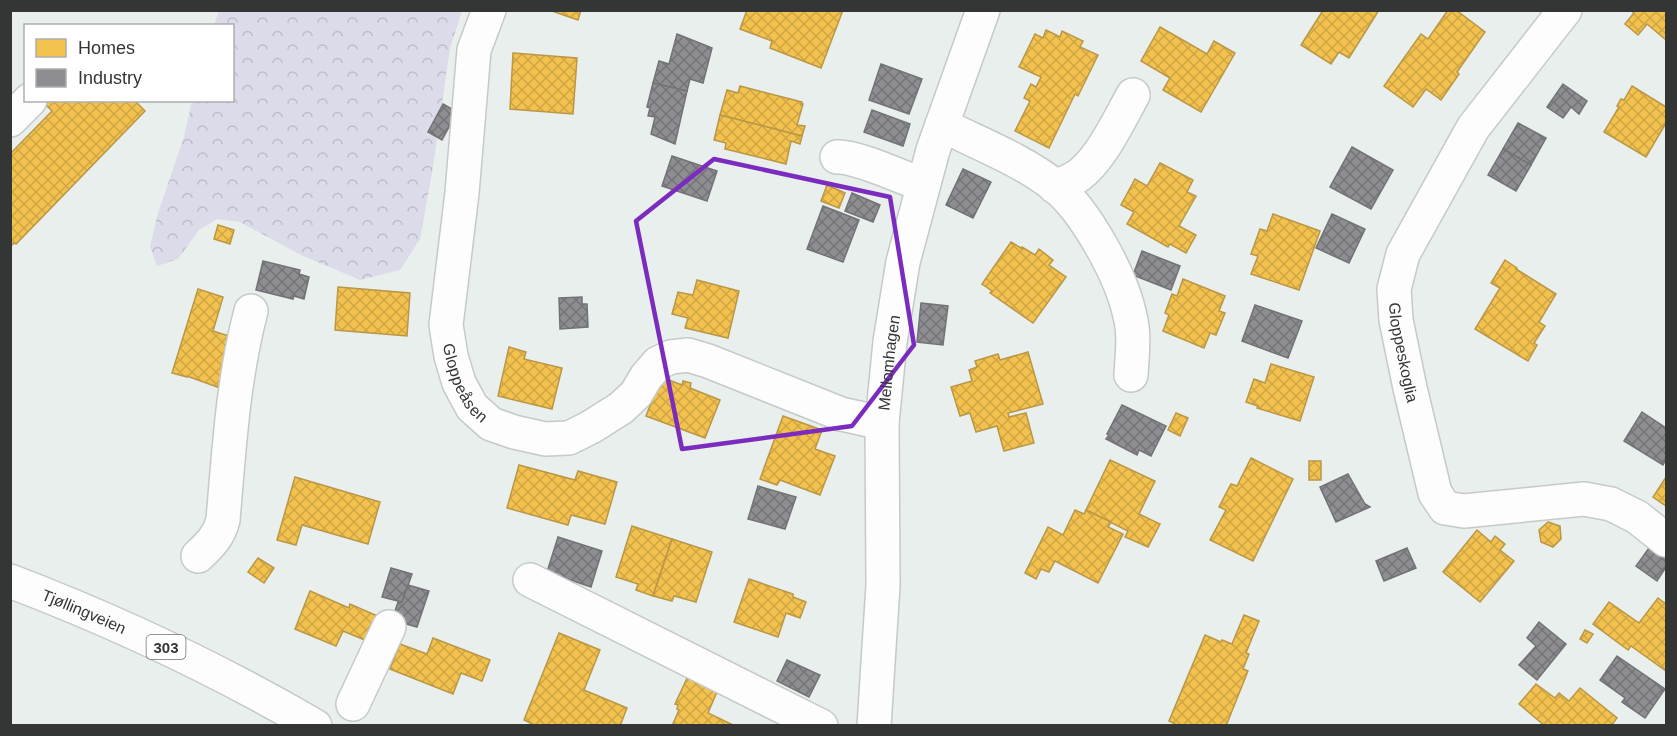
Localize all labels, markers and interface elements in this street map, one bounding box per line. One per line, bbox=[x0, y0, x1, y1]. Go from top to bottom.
legend bbox=[24, 24, 234, 102]
text: Homes bbox=[78, 38, 135, 58]
text: Industry bbox=[78, 68, 142, 88]
street label: Gloppeskoglia bbox=[1386, 302, 1422, 404]
street label: Mellomhagen bbox=[875, 314, 903, 411]
street label: Gloppeåsen bbox=[441, 342, 491, 425]
street label: Tjøllingveien bbox=[39, 586, 129, 637]
road number: 303 bbox=[146, 635, 186, 659]

